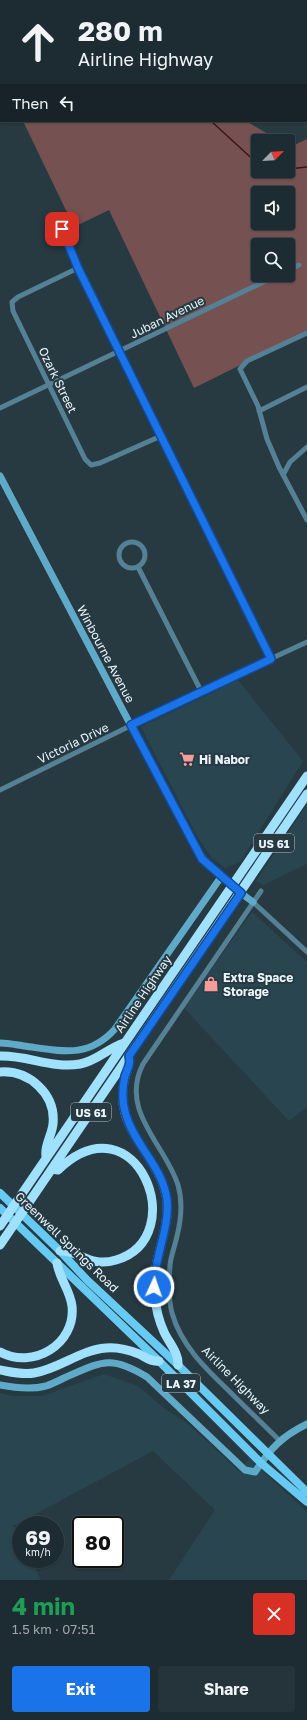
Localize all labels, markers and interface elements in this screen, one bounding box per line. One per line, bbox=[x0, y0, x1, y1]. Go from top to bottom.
text: 280 m bbox=[78, 14, 163, 47]
icon: ahead bbox=[12, 16, 64, 68]
text: Airline Highway bbox=[78, 48, 213, 70]
icon: left bbox=[56, 92, 78, 114]
text: Then bbox=[12, 94, 48, 112]
north arrow bbox=[251, 134, 295, 178]
map controls bbox=[251, 134, 295, 282]
button: sound bbox=[251, 186, 295, 230]
pin bbox=[45, 212, 79, 246]
icon: arrive bbox=[51, 218, 73, 240]
button: search bbox=[251, 238, 295, 282]
street label: Juban Avenue bbox=[127, 293, 207, 341]
street label: Ozark Street bbox=[36, 345, 81, 416]
street label: Winbourne Avenue bbox=[74, 603, 138, 705]
street label: Victoria Drive bbox=[35, 719, 111, 767]
supermarket icon: Hi Nabor bbox=[178, 750, 196, 768]
place label: Hi Nabor bbox=[199, 752, 250, 767]
road number: US 61 bbox=[254, 834, 294, 852]
street label: Airline Highway bbox=[112, 952, 175, 1036]
place label: Extra Space Storage bbox=[223, 970, 293, 999]
shop icon: Extra Space Storage bbox=[202, 975, 220, 993]
road number: US 61 bbox=[71, 1103, 111, 1121]
street label: Greenwell Springs Road bbox=[12, 1189, 122, 1295]
position arrow bbox=[133, 1266, 175, 1308]
street label: Airline Highway bbox=[199, 1343, 273, 1417]
road number: LA 37 bbox=[162, 1374, 200, 1392]
speed limit sign: 80 bbox=[72, 1516, 124, 1568]
text: 69 bbox=[25, 1525, 51, 1549]
text: km/h bbox=[25, 1546, 51, 1558]
text: 4 min bbox=[12, 1591, 75, 1620]
button: close bbox=[253, 1593, 295, 1635]
text: 1.5 km · 07:51 bbox=[12, 1621, 95, 1637]
button: Exit bbox=[12, 1666, 150, 1712]
button: Share bbox=[158, 1666, 295, 1712]

